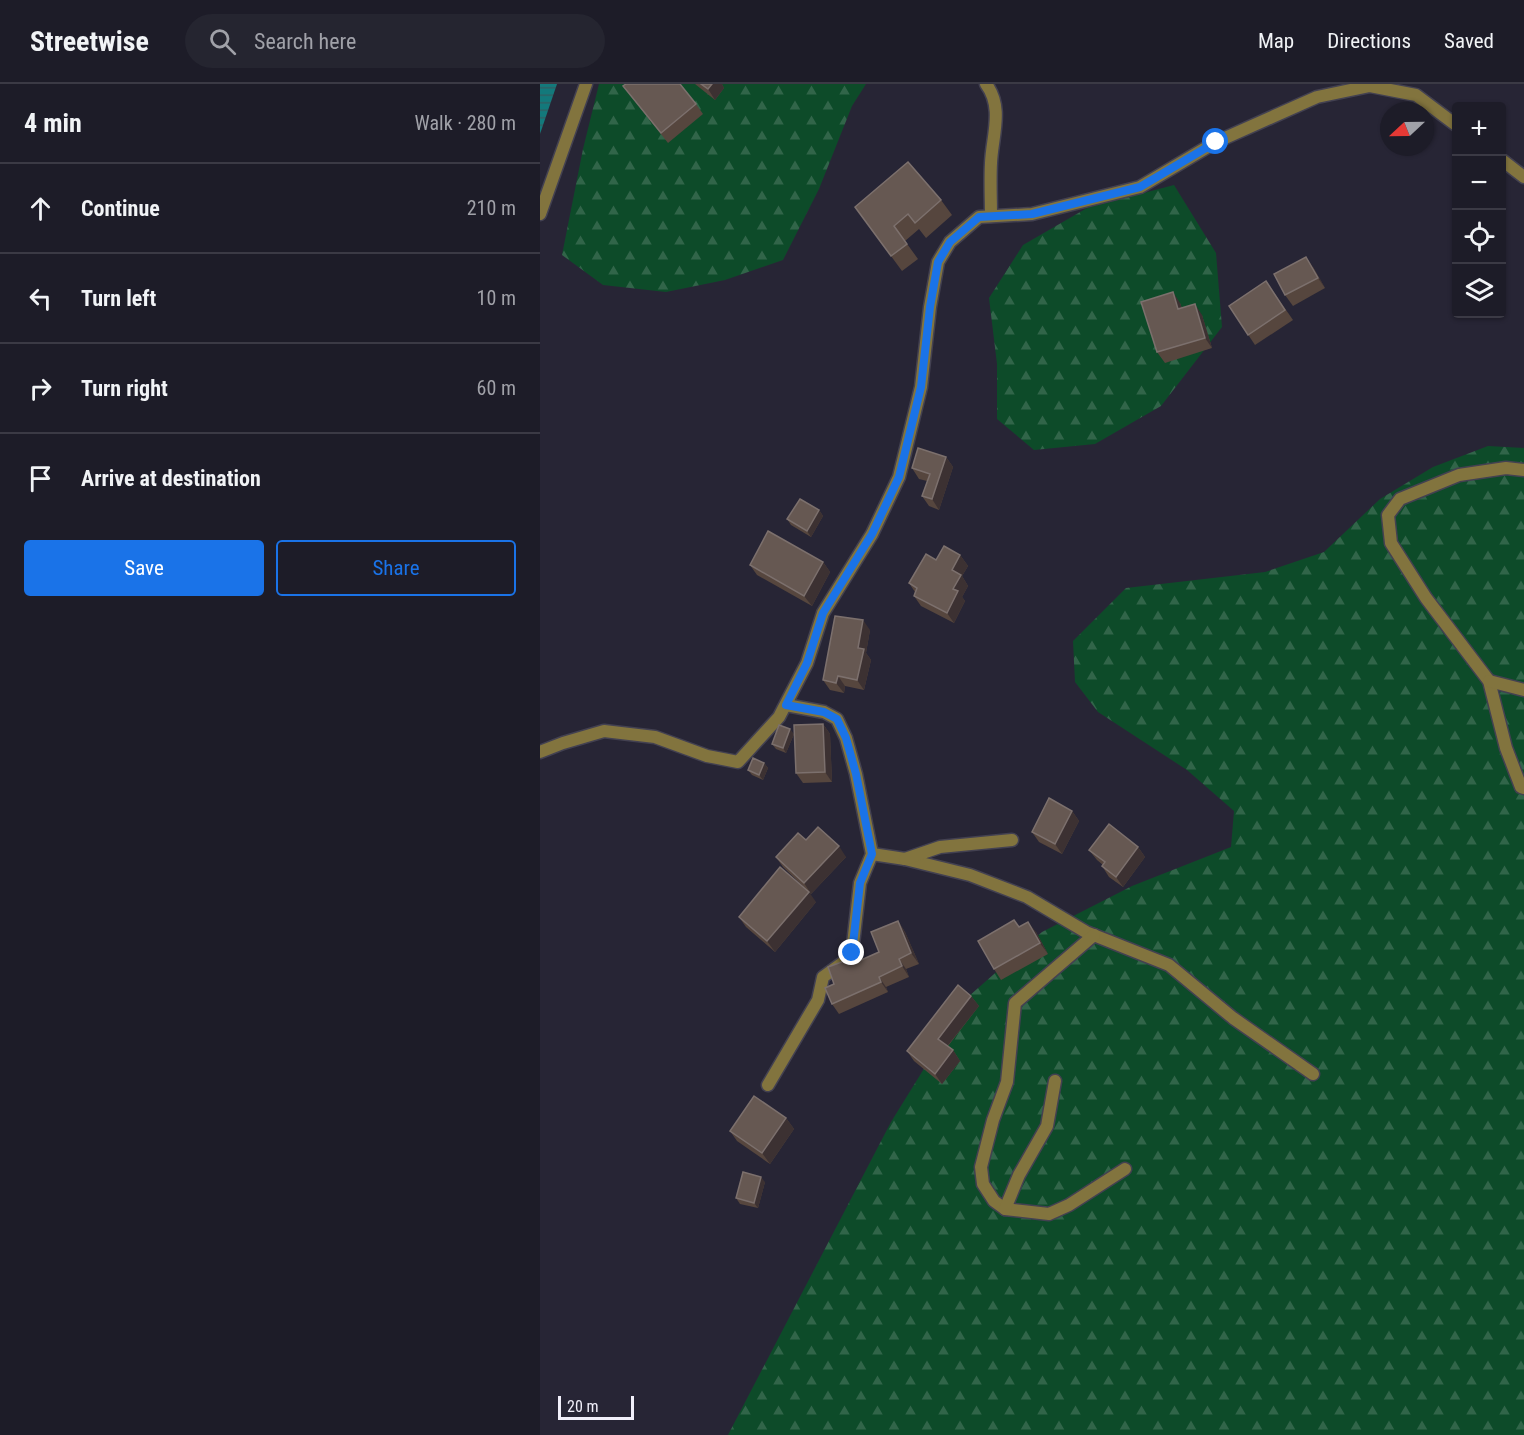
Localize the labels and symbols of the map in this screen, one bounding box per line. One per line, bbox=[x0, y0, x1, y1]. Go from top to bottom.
north arrow bbox=[1380, 102, 1434, 156]
route start bbox=[1202, 128, 1228, 154]
route end bbox=[838, 939, 864, 965]
scale bar bbox=[558, 1393, 634, 1420]

